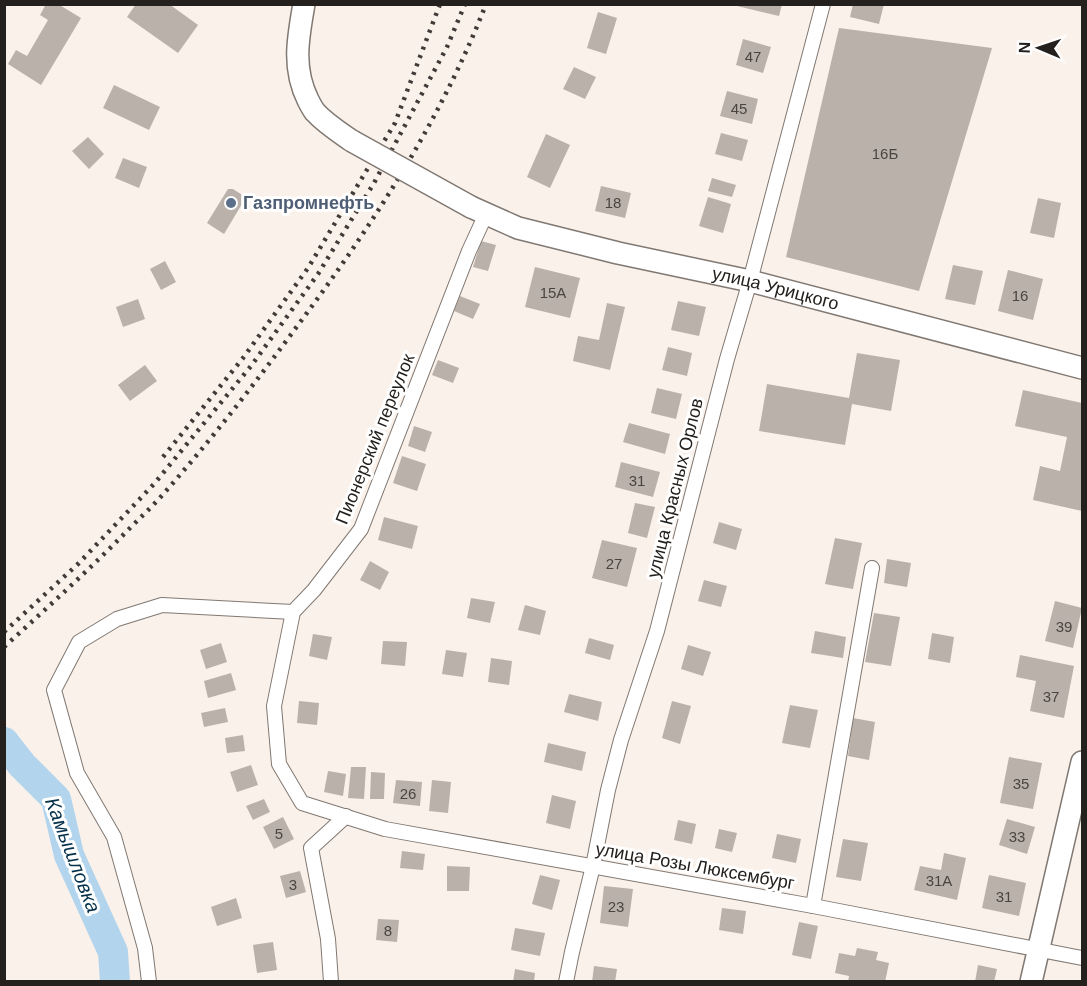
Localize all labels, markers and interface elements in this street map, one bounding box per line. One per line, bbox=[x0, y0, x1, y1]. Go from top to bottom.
north arrow bbox=[1009, 18, 1069, 78]
text: N bbox=[1016, 41, 1033, 54]
house number: 47 bbox=[745, 48, 761, 65]
house number: 45 bbox=[731, 100, 747, 117]
house number: 16Б bbox=[872, 145, 898, 162]
place label: Газпромнефть bbox=[243, 193, 374, 213]
house number: 18 bbox=[605, 194, 621, 211]
marker: Газпромнефть bbox=[224, 196, 238, 210]
street label: улица Урицкого bbox=[710, 263, 841, 314]
house number: 15А bbox=[540, 284, 566, 301]
house number: 16 bbox=[1012, 287, 1028, 304]
street label: Пионерский переулок bbox=[332, 351, 418, 527]
street label: улица Красных Орлов bbox=[643, 396, 707, 580]
house number: 31 bbox=[629, 472, 645, 489]
house number: 27 bbox=[606, 555, 622, 572]
house number: 39 bbox=[1056, 618, 1072, 635]
house number: 37 bbox=[1043, 688, 1059, 705]
house number: 35 bbox=[1013, 775, 1029, 792]
house number: 26 bbox=[400, 785, 416, 802]
water label: Камышловка bbox=[41, 794, 105, 916]
house number: 5 bbox=[275, 825, 283, 842]
house number: 33 bbox=[1009, 828, 1025, 845]
street label: улица Розы Люксембург bbox=[594, 839, 796, 893]
house number: 31А bbox=[926, 872, 952, 889]
house number: 3 bbox=[289, 876, 297, 893]
house number: 31 bbox=[996, 888, 1012, 905]
house number: 23 bbox=[608, 898, 624, 915]
house number: 8 bbox=[384, 922, 392, 939]

